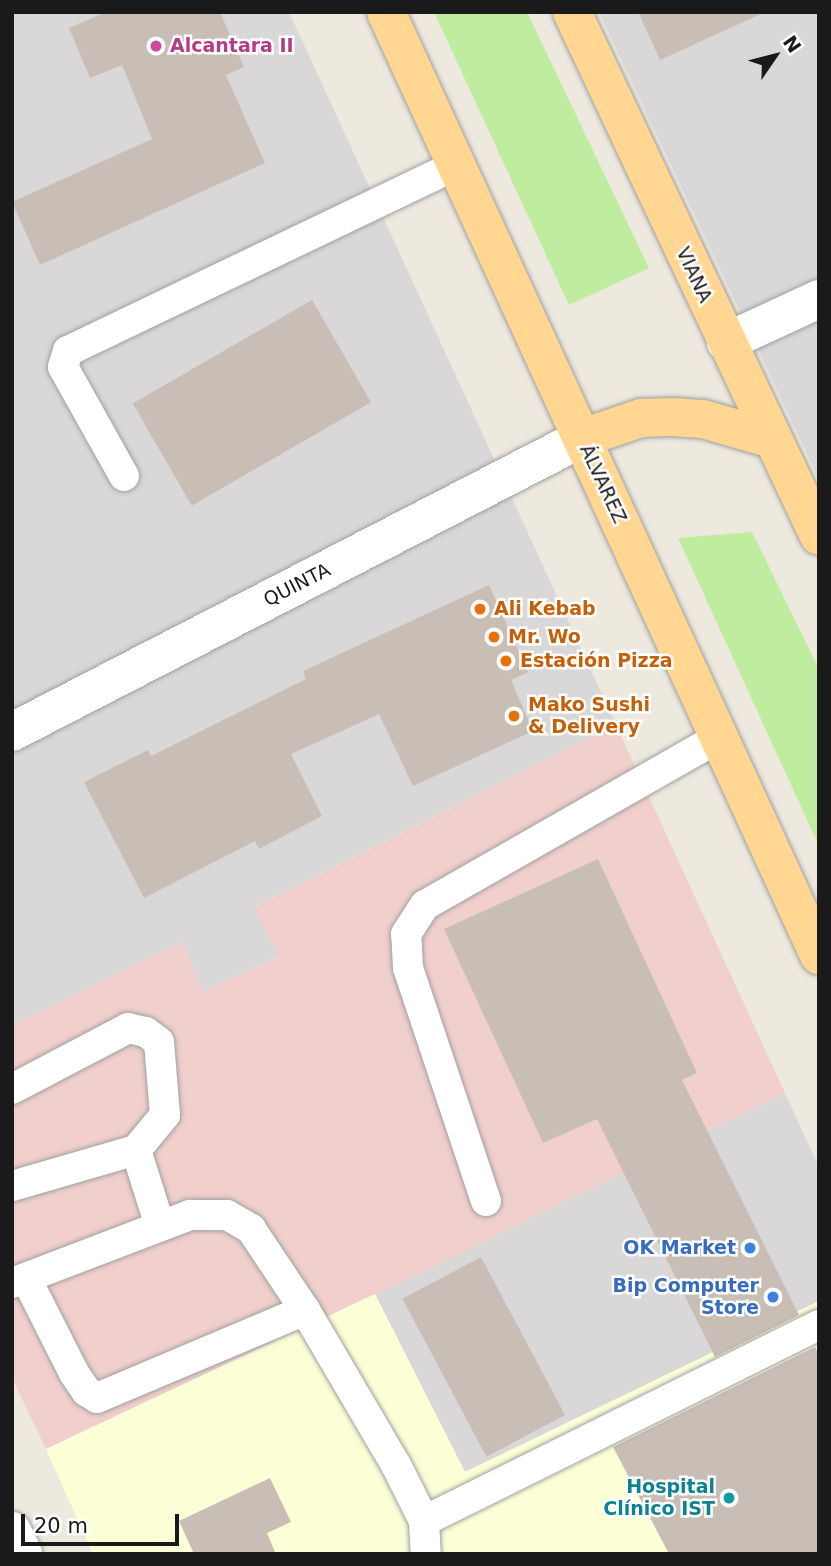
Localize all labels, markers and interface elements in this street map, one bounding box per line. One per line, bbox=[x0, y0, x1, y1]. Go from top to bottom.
north arrow bbox=[740, 21, 810, 91]
text: N bbox=[779, 31, 806, 57]
place label: Alcantara II bbox=[170, 35, 294, 57]
marker: Alcantara II bbox=[148, 38, 164, 54]
street label: VIANA bbox=[671, 244, 717, 306]
street label: ÁLVAREZ bbox=[575, 441, 631, 527]
street label: QUINTA bbox=[260, 559, 334, 611]
place label: Ali Kebab bbox=[494, 598, 596, 620]
marker: Ali Kebab bbox=[472, 601, 488, 617]
place label: Mr. Wo bbox=[508, 626, 581, 648]
marker: Mr. Wo bbox=[486, 629, 502, 645]
place label: Estación Pizza bbox=[520, 650, 673, 672]
marker: Estación Pizza bbox=[498, 653, 514, 669]
place label: Mako Sushi & Delivery bbox=[528, 694, 650, 738]
marker: Mako Sushi & Delivery bbox=[506, 708, 522, 724]
place label: OK Market bbox=[623, 1237, 736, 1259]
marker: OK Market bbox=[742, 1240, 758, 1256]
place label: Bip Computer Store bbox=[613, 1275, 759, 1319]
marker: Bip Computer Store bbox=[765, 1289, 781, 1305]
place label: Hospital Clínico IST bbox=[603, 1476, 715, 1520]
marker: Hospital Clínico IST bbox=[721, 1490, 737, 1506]
scale bar bbox=[24, 1500, 182, 1544]
text: 20 m bbox=[34, 1514, 88, 1538]

